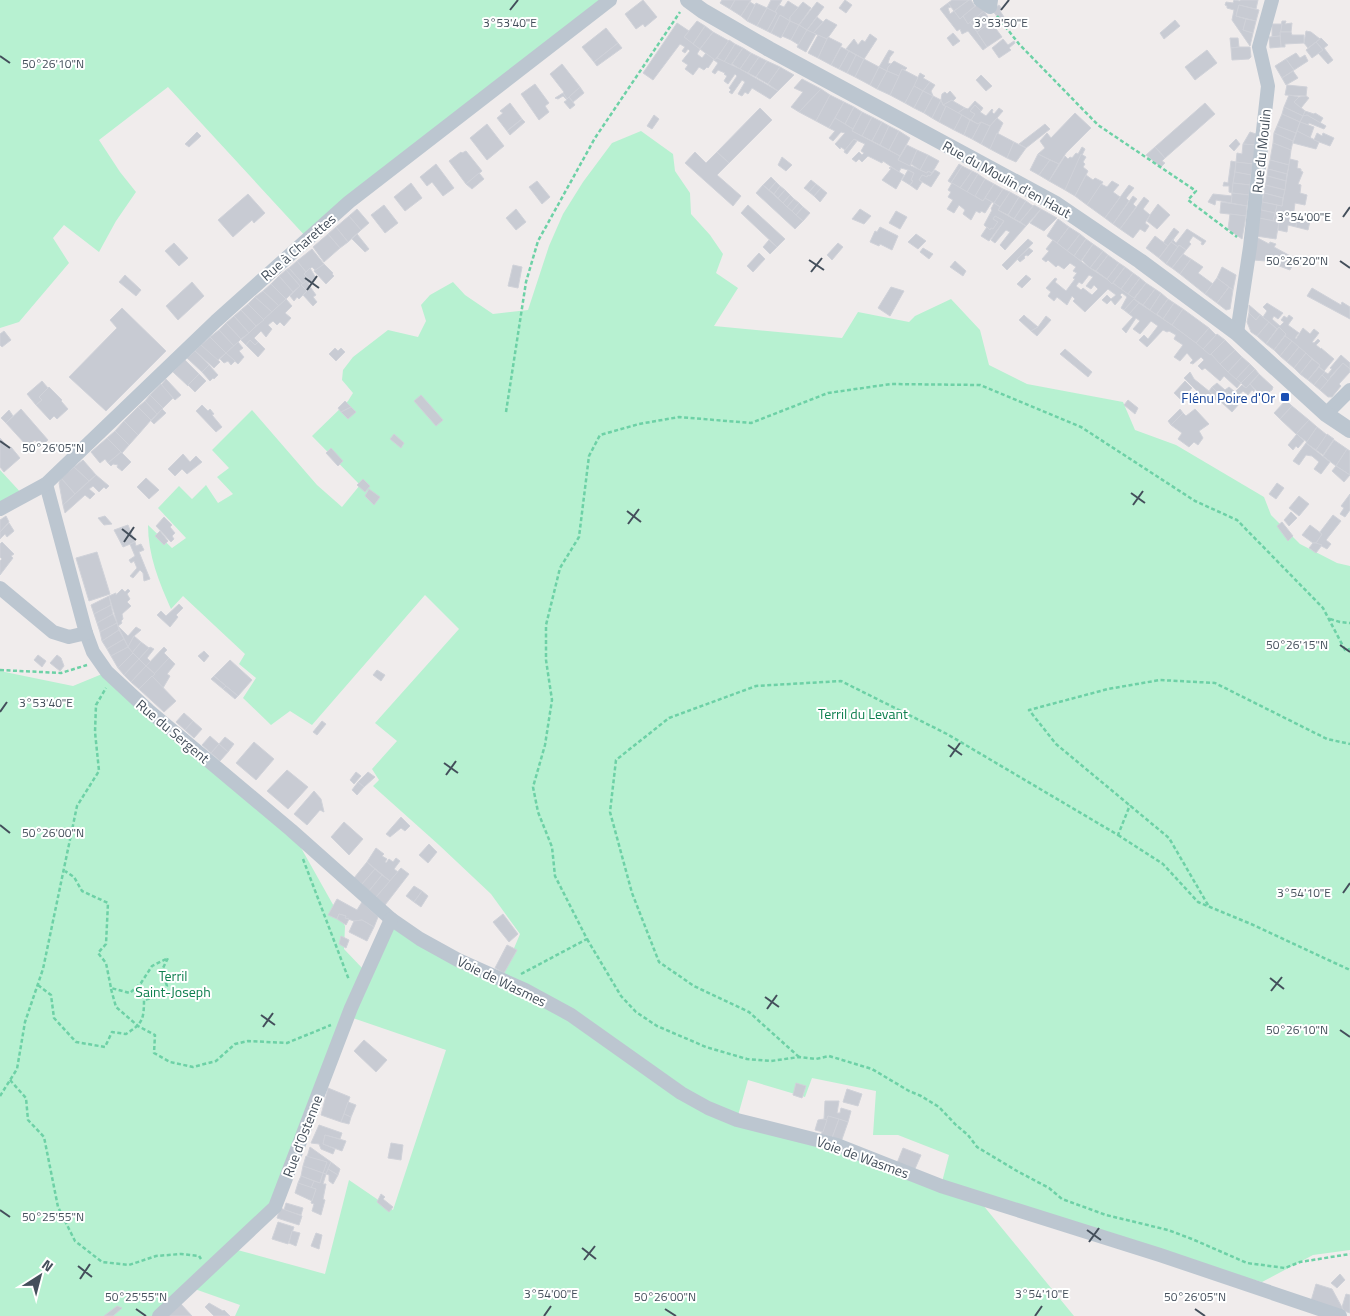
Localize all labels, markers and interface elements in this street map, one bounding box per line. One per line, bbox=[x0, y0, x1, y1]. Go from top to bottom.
text: 3°53'40"E bbox=[483, 13, 537, 32]
text: 3°53'50"E bbox=[974, 13, 1028, 32]
text: 50°26'10"N bbox=[22, 54, 84, 73]
street label: Rue du Moulin bbox=[1246, 108, 1276, 194]
street label: Rue du Moulin d'en Haut bbox=[939, 135, 1075, 223]
text: 3°54'00"E bbox=[1277, 207, 1331, 226]
street label: Rue à Charettes bbox=[256, 208, 340, 286]
text: 50°26'20"N bbox=[1266, 251, 1328, 270]
place label: Flénu Poire d'Or bbox=[1181, 387, 1275, 408]
marker: Flénu Poire d'Or bbox=[1279, 391, 1291, 403]
text: 50°26'05"N bbox=[22, 438, 84, 457]
text: 50°26'15"N bbox=[1266, 635, 1328, 654]
text: 3°53'40"E bbox=[19, 693, 73, 712]
street label: Rue du Sergent bbox=[132, 694, 214, 768]
park label: Terril du Levant bbox=[818, 703, 908, 724]
text: 50°26'00"N bbox=[22, 823, 84, 842]
text: 3°54'10"E bbox=[1277, 883, 1331, 902]
street label: Voie de Wasmes bbox=[454, 950, 550, 1012]
park label: Terril Saint-Joseph bbox=[135, 965, 211, 1002]
text: 50°26'10"N bbox=[1266, 1020, 1328, 1039]
street label: Rue d'Ostenne bbox=[277, 1092, 327, 1180]
street label: Voie de Wasmes bbox=[814, 1131, 912, 1183]
text: 50°25'55"N bbox=[22, 1207, 84, 1226]
north arrow bbox=[15, 1251, 65, 1301]
text: N bbox=[38, 1254, 58, 1276]
text: 3°54'00"E bbox=[524, 1284, 578, 1303]
text: 3°54'10"E bbox=[1015, 1284, 1069, 1303]
text: 50°25'55"N bbox=[105, 1287, 167, 1306]
text: 50°26'00"N bbox=[634, 1287, 696, 1306]
text: 50°26'05"N bbox=[1164, 1287, 1226, 1306]

